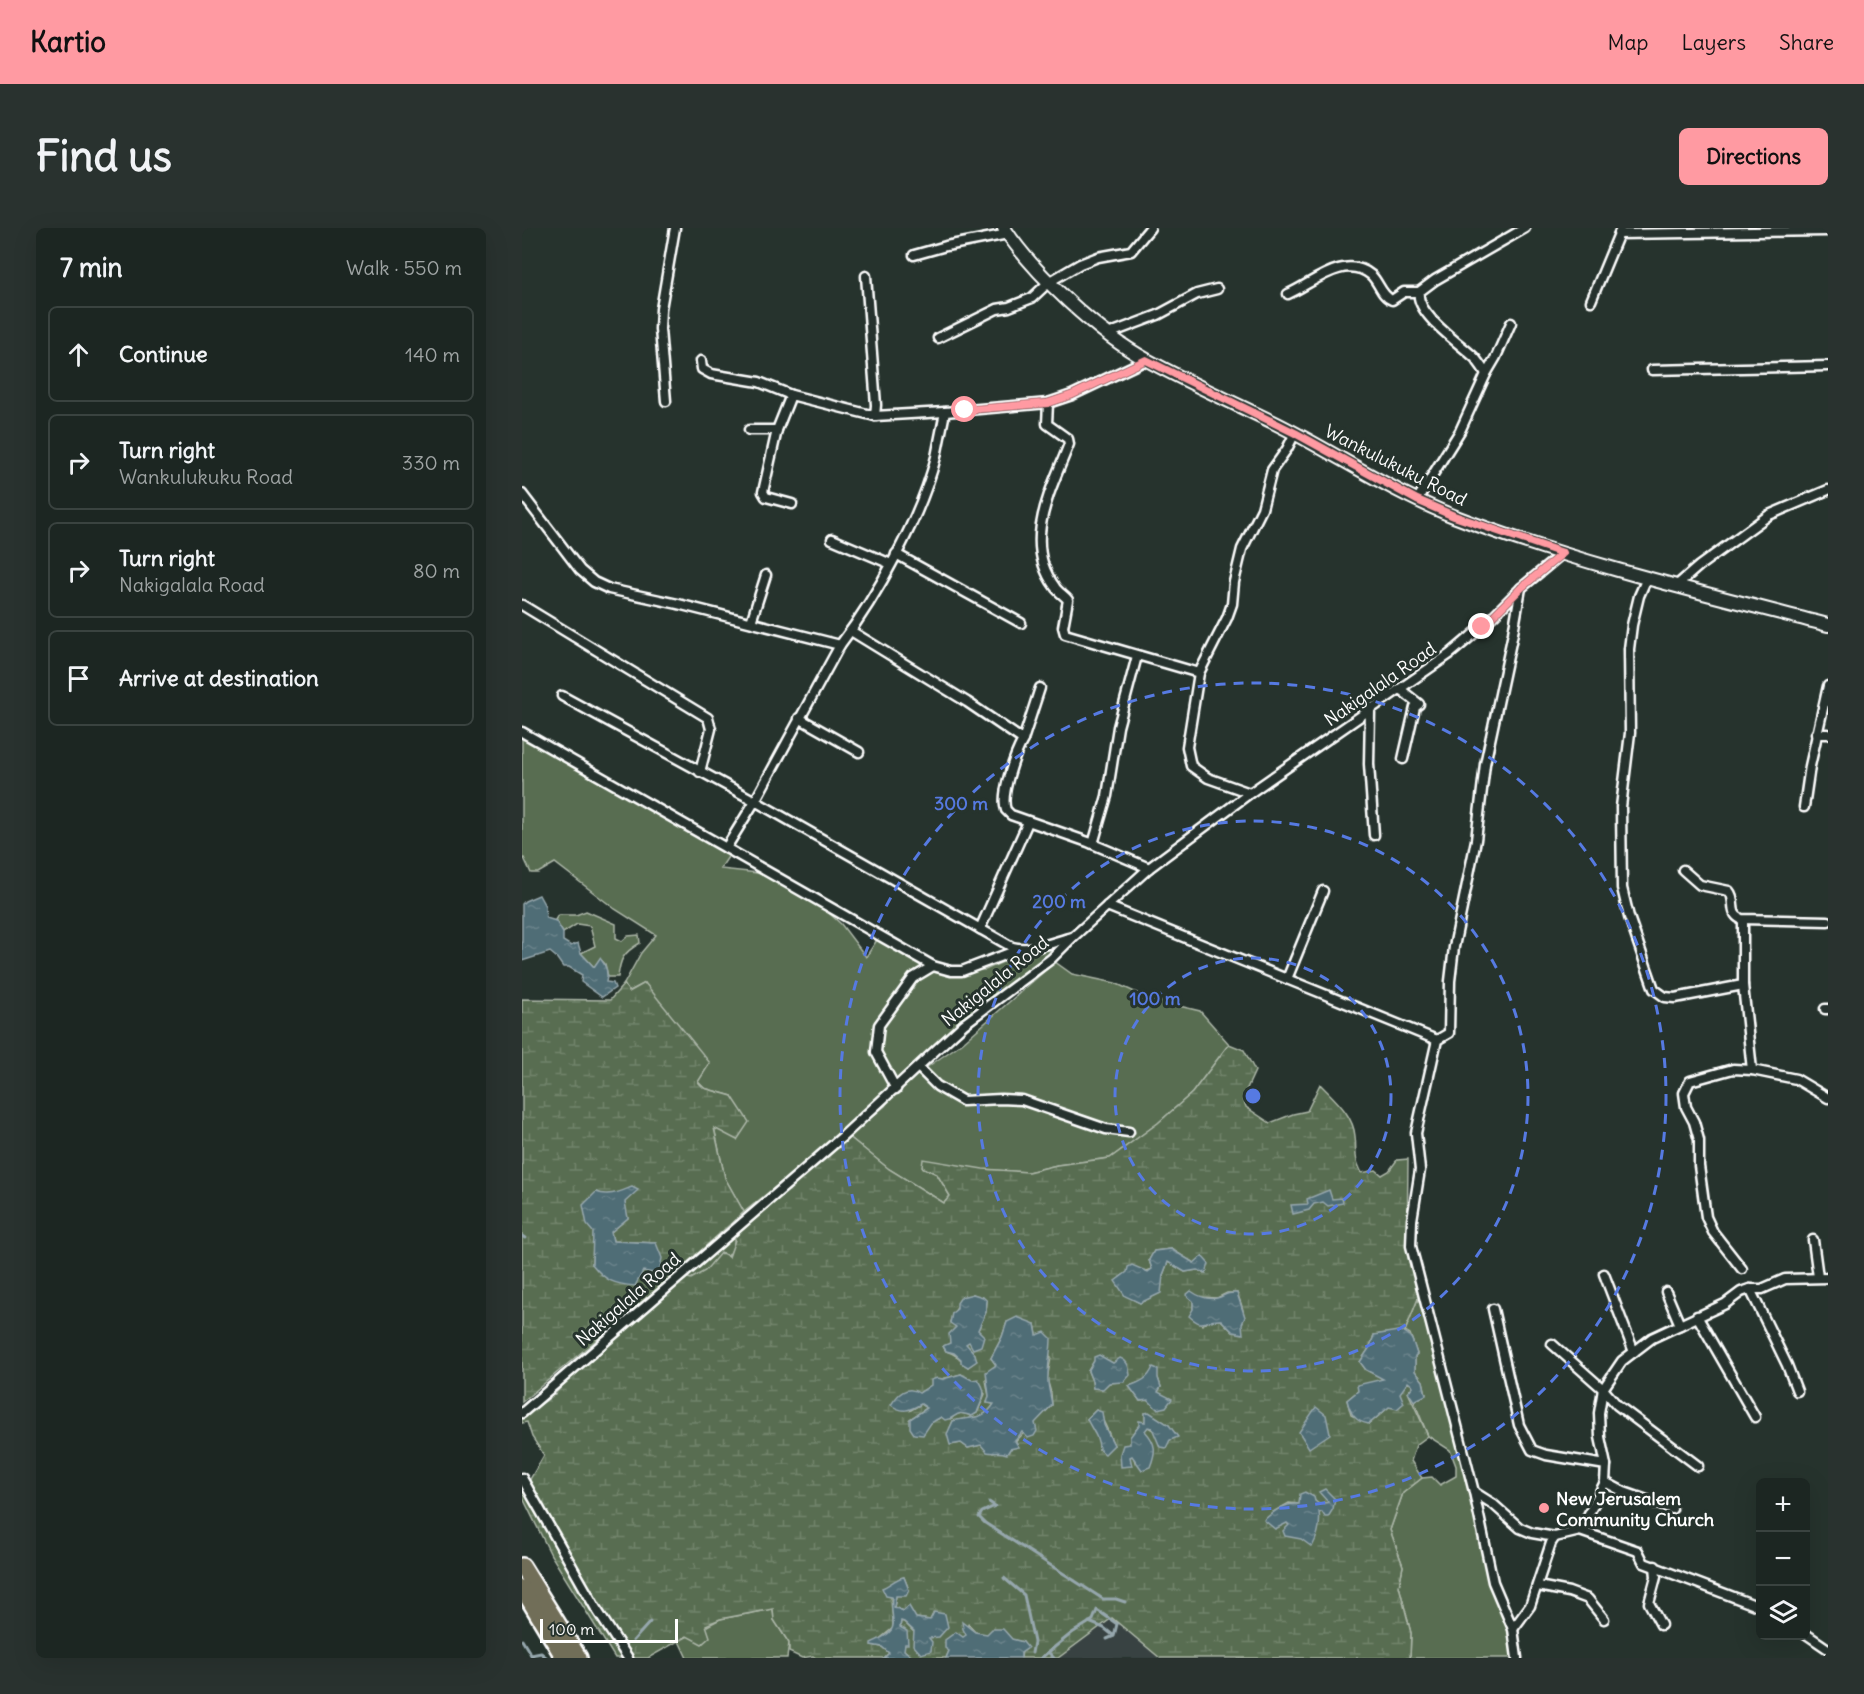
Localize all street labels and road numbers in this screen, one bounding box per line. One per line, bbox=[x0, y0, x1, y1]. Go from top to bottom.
street label: Wankulukuku Road bbox=[1321, 419, 1471, 511]
street label: Nakigalala Road bbox=[1320, 637, 1441, 731]
street label: Nakigalala Road bbox=[937, 931, 1054, 1031]
street label: Nakigalala Road bbox=[571, 1247, 685, 1351]

